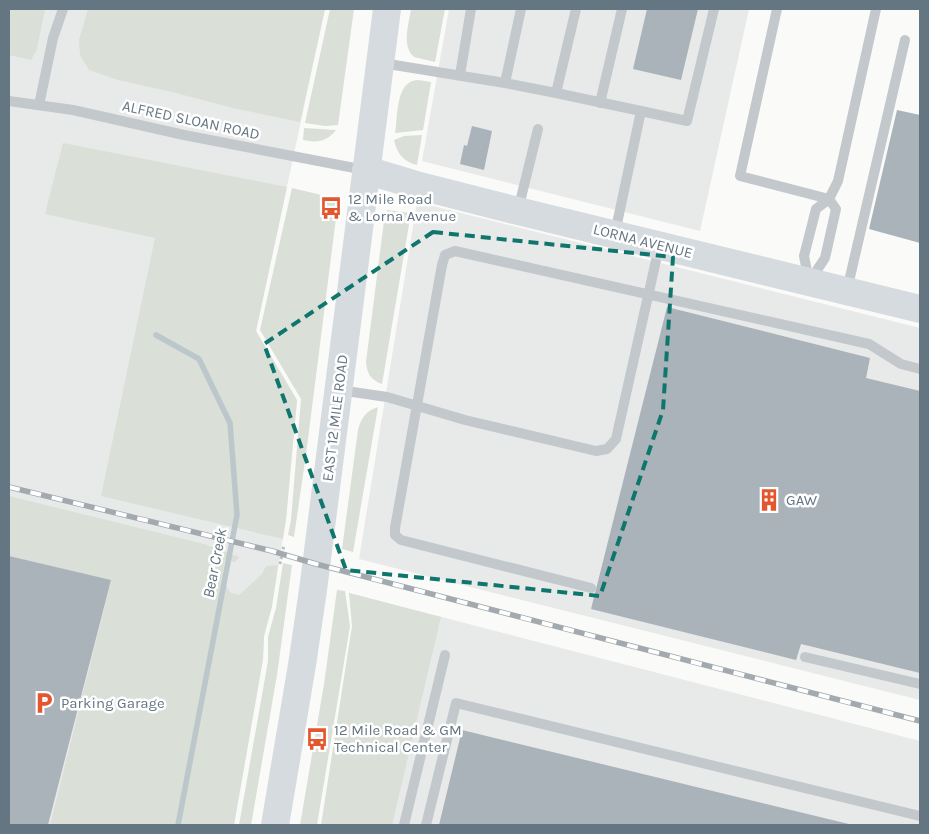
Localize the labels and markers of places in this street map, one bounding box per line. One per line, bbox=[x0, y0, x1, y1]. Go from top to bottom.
place label: 12 Mile Road & Lorna Avenue bbox=[348, 190, 456, 225]
bus stop icon: 12 Mile Road & Lorna Avenue bbox=[318, 195, 344, 221]
building icon: GAW bbox=[756, 487, 782, 513]
place label: GAW bbox=[786, 491, 818, 509]
parking icon: Parking Garage bbox=[31, 690, 57, 716]
place label: Parking Garage bbox=[61, 694, 165, 712]
place label: 12 Mile Road & GM Technical Center bbox=[334, 721, 462, 756]
bus stop icon: 12 Mile Road & GM Technical Center bbox=[304, 726, 330, 752]

